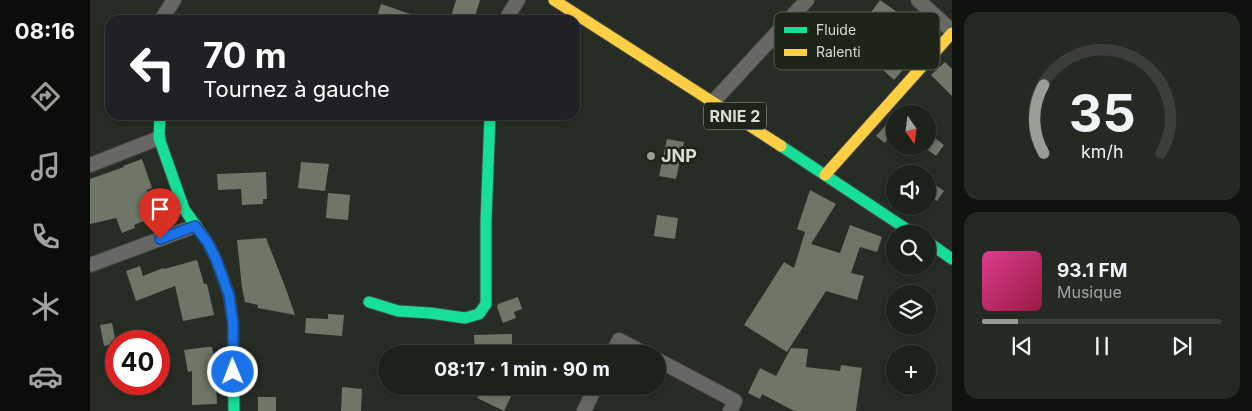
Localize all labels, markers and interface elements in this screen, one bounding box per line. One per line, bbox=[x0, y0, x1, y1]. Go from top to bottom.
legend bbox=[774, 12, 940, 70]
text: 08:16 bbox=[15, 18, 75, 44]
text: Fluide bbox=[816, 21, 856, 38]
text: 70 m bbox=[203, 34, 287, 76]
icon: left bbox=[120, 35, 185, 100]
text: Ralenti bbox=[816, 43, 861, 60]
text: Tournez à gauche bbox=[203, 76, 390, 102]
icon: directions bbox=[28, 79, 63, 114]
text: 35 bbox=[1069, 82, 1135, 145]
road number: RNIE 2 bbox=[704, 102, 766, 130]
north arrow bbox=[886, 105, 936, 155]
map controls bbox=[886, 105, 936, 395]
text: km/h bbox=[1081, 141, 1123, 162]
place label: JNP bbox=[661, 145, 697, 166]
icon: music bbox=[28, 149, 63, 184]
marker: JNP bbox=[645, 150, 657, 162]
button: sound bbox=[886, 165, 936, 215]
pin bbox=[139, 188, 181, 239]
icon: arrive bbox=[146, 195, 174, 223]
icon: phone bbox=[28, 219, 63, 254]
button: search bbox=[886, 225, 936, 275]
text: 93.1 FM bbox=[1057, 259, 1127, 282]
text: Musique bbox=[1057, 282, 1122, 302]
button: layers bbox=[886, 285, 936, 335]
icon: climate bbox=[28, 289, 63, 324]
speed limit sign: 40 bbox=[105, 330, 170, 395]
icon: previous bbox=[1008, 332, 1036, 360]
icon: pause bbox=[1088, 332, 1116, 360]
icon: next bbox=[1168, 332, 1196, 360]
position arrow bbox=[206, 345, 258, 397]
button: + bbox=[886, 345, 936, 395]
text: 08:17 · 1 min · 90 m bbox=[434, 358, 610, 381]
icon: car bbox=[28, 359, 63, 394]

